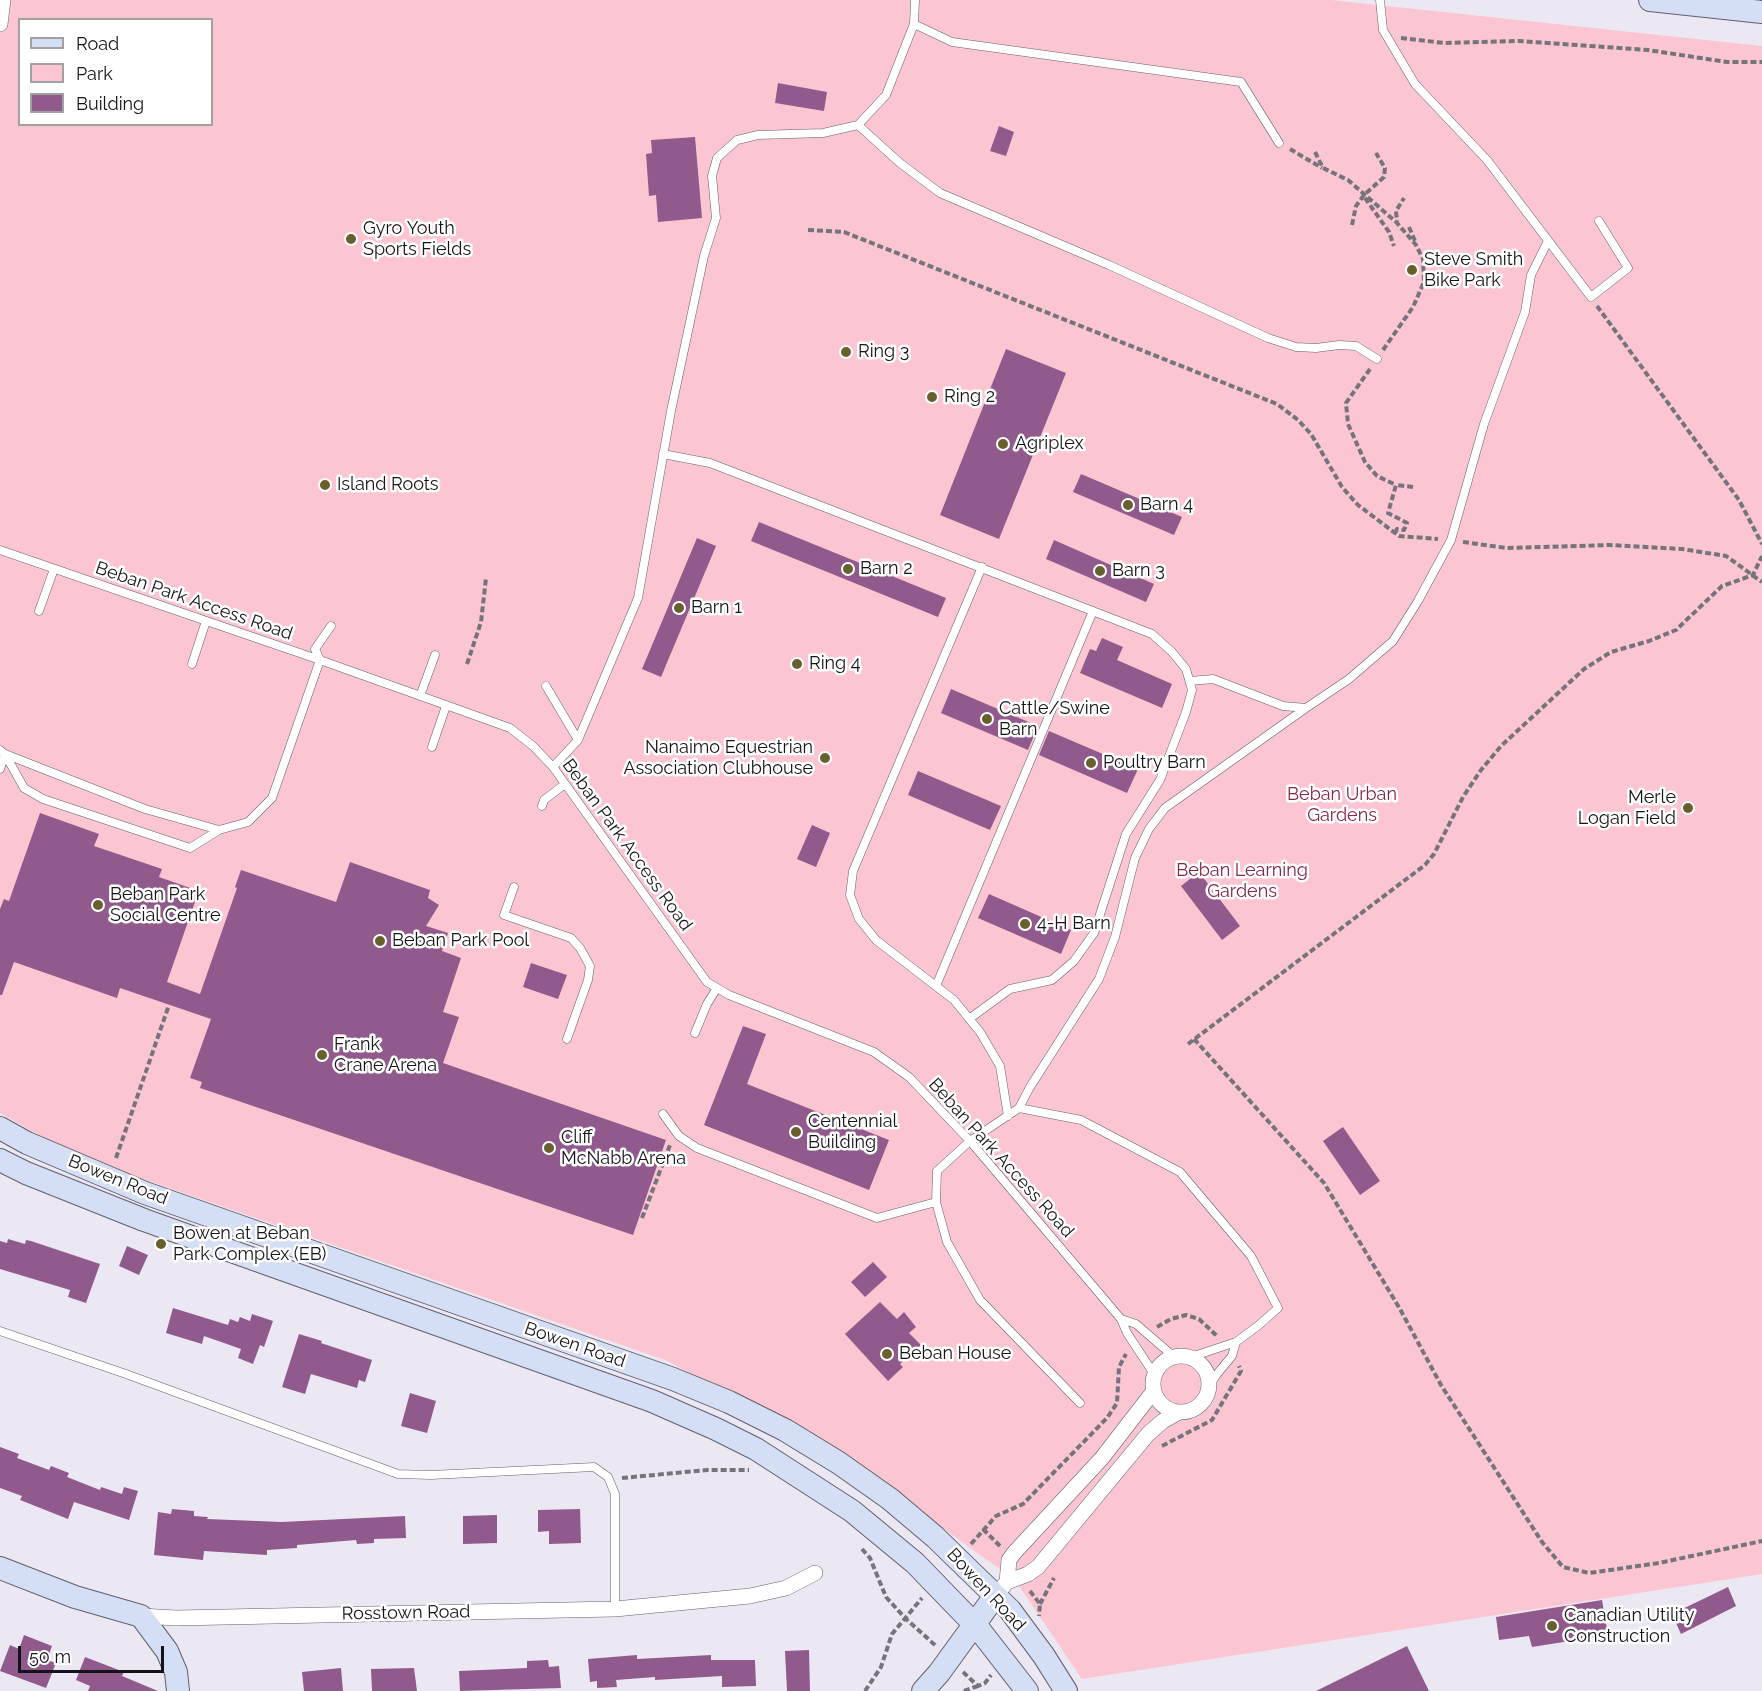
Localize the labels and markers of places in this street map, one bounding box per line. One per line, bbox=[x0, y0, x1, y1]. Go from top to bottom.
place label: Gyro Youth Sports Fields bbox=[363, 218, 471, 260]
marker: Gyro Youth Sports Fields bbox=[344, 232, 358, 246]
place label: Steve Smith Bike Park bbox=[1424, 249, 1523, 292]
marker: Steve Smith Bike Park bbox=[1405, 263, 1419, 277]
place label: Ring 3 bbox=[858, 341, 909, 363]
marker: Ring 3 bbox=[839, 345, 853, 359]
place label: Ring 2 bbox=[944, 386, 995, 408]
marker: Ring 2 bbox=[925, 390, 939, 404]
place label: Agriplex bbox=[1015, 433, 1084, 455]
marker: Agriplex bbox=[996, 437, 1010, 451]
place label: Island Roots bbox=[337, 474, 439, 496]
marker: Island Roots bbox=[318, 478, 332, 492]
place label: Barn 4 bbox=[1140, 494, 1193, 516]
marker: Barn 4 bbox=[1121, 498, 1135, 512]
place label: Barn 2 bbox=[860, 558, 913, 580]
place label: Barn 3 bbox=[1112, 560, 1165, 582]
marker: Barn 2 bbox=[841, 562, 855, 576]
marker: Barn 3 bbox=[1093, 564, 1107, 578]
place label: Barn 1 bbox=[691, 597, 742, 619]
marker: Barn 1 bbox=[672, 601, 686, 615]
place label: Ring 4 bbox=[809, 653, 861, 675]
marker: Ring 4 bbox=[790, 657, 804, 671]
place label: Cattle/Swine Barn bbox=[999, 698, 1110, 740]
marker: Cattle/Swine Barn bbox=[980, 712, 994, 726]
place label: Nanaimo Equestrian Association Clubhouse bbox=[623, 737, 813, 780]
marker: Nanaimo Equestrian Association Clubhouse bbox=[818, 751, 832, 765]
place label: Poultry Barn bbox=[1103, 752, 1206, 774]
marker: Poultry Barn bbox=[1084, 756, 1098, 770]
place label: Merle Logan Field bbox=[1578, 787, 1676, 830]
marker: Merle Logan Field bbox=[1681, 801, 1695, 815]
place label: Beban Park Social Centre bbox=[110, 884, 221, 926]
marker: Beban Park Social Centre bbox=[91, 898, 105, 912]
place label: 4-H Barn bbox=[1037, 913, 1111, 935]
marker: 4-H Barn bbox=[1018, 917, 1032, 931]
place label: Beban Park Pool bbox=[392, 930, 529, 952]
marker: Beban Park Pool bbox=[373, 934, 387, 948]
place label: Frank Crane Arena bbox=[334, 1034, 437, 1076]
marker: Frank Crane Arena bbox=[315, 1048, 329, 1062]
place label: Centennial Building bbox=[808, 1111, 897, 1154]
marker: Centennial Building bbox=[789, 1125, 803, 1139]
place label: Cliff McNabb Arena bbox=[561, 1127, 686, 1170]
marker: Cliff McNabb Arena bbox=[542, 1141, 556, 1155]
place label: Bowen at Beban Park Complex (EB) bbox=[173, 1223, 326, 1266]
marker: Bowen at Beban Park Complex (EB) bbox=[154, 1237, 168, 1251]
place label: Beban House bbox=[899, 1343, 1011, 1365]
marker: Beban House bbox=[880, 1347, 894, 1361]
place label: Canadian Utility Construction bbox=[1564, 1605, 1695, 1648]
marker: Canadian Utility Construction bbox=[1545, 1619, 1559, 1633]

